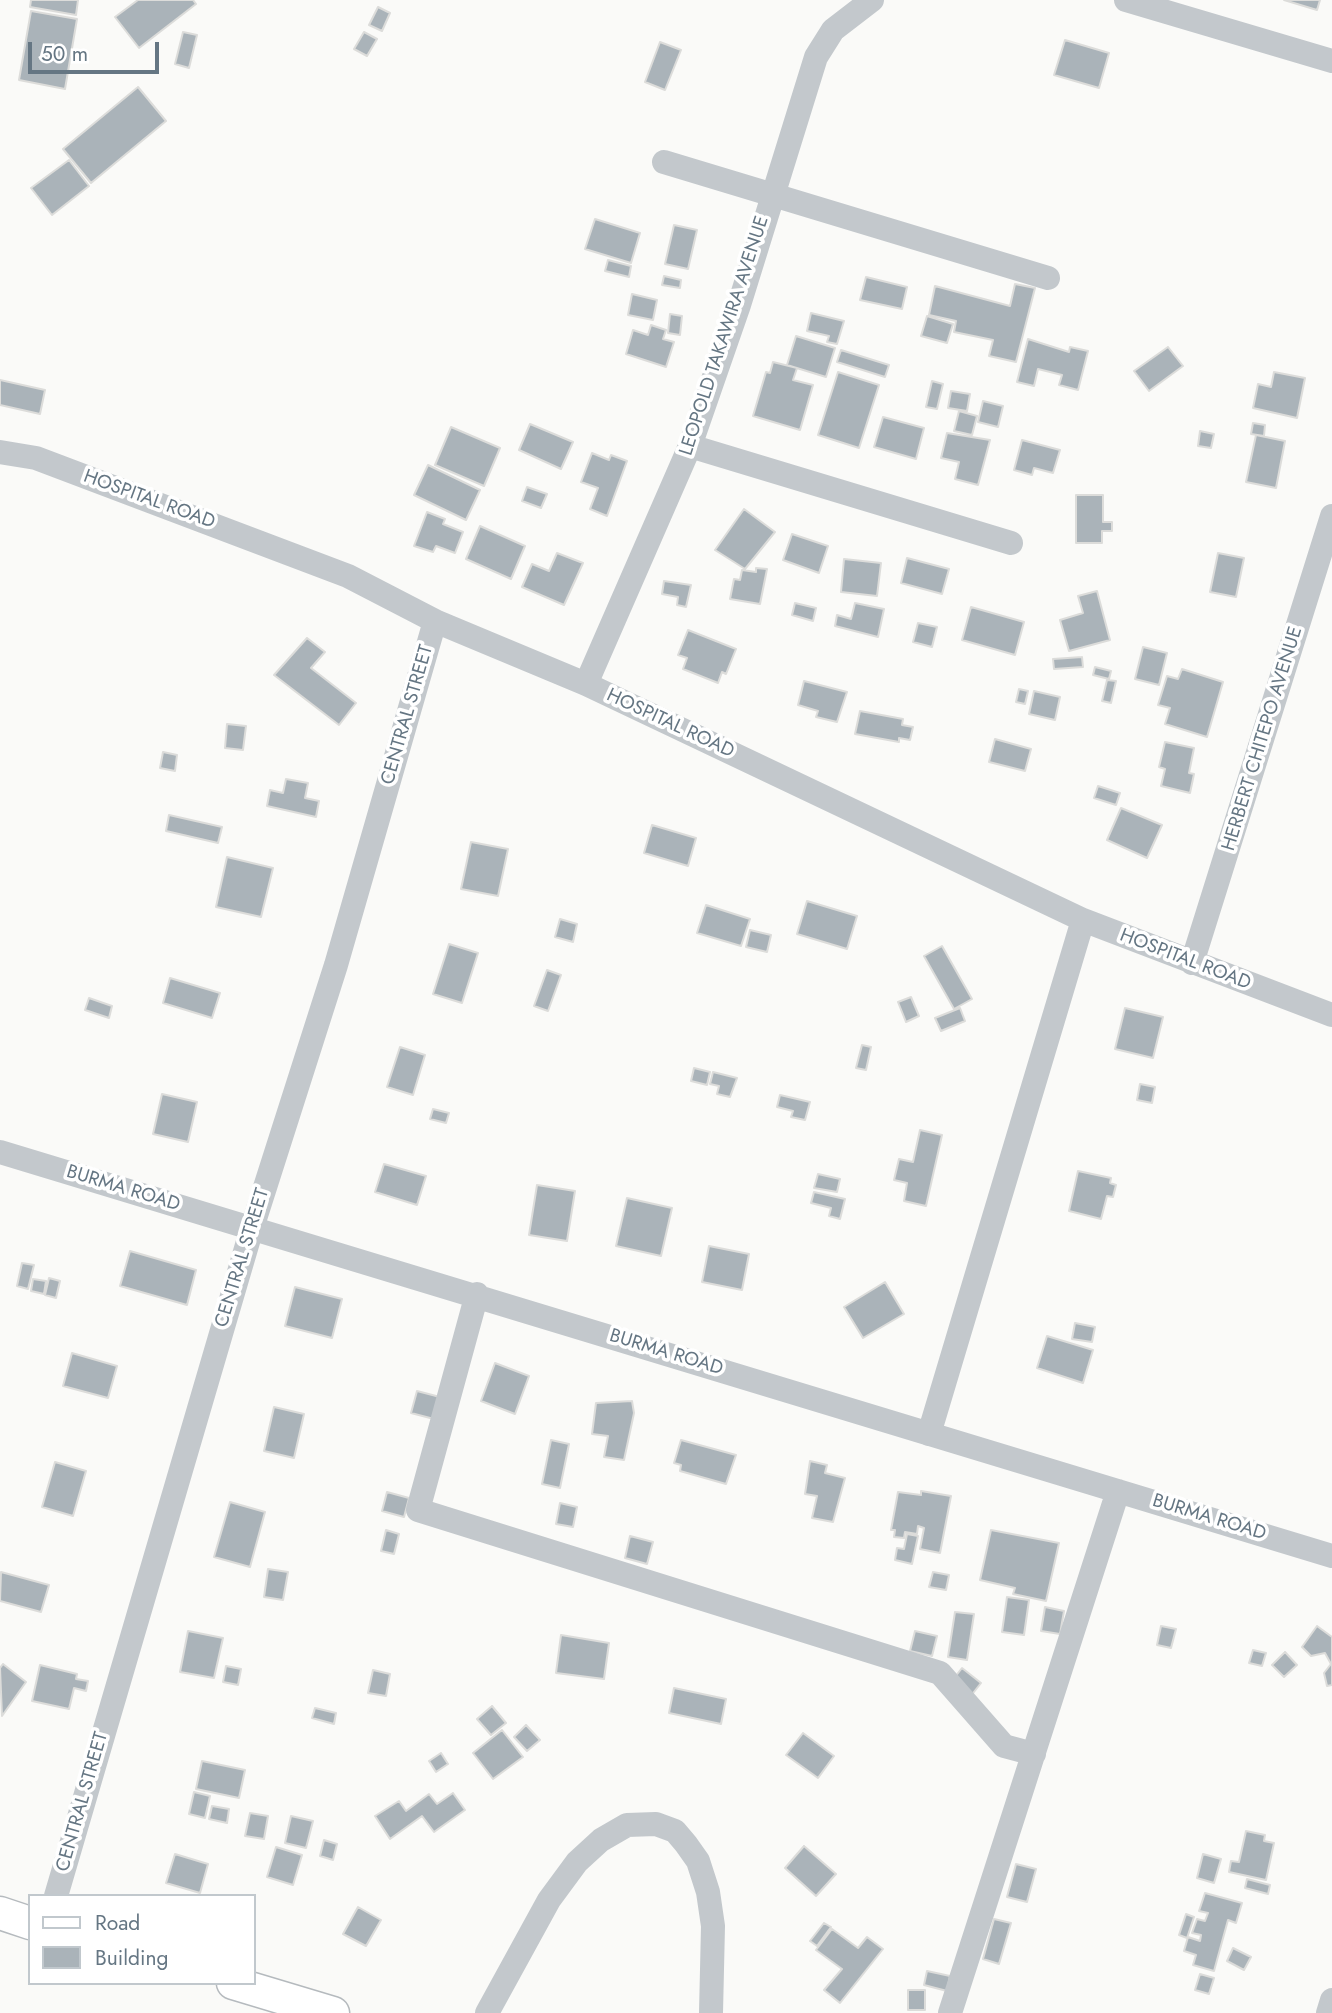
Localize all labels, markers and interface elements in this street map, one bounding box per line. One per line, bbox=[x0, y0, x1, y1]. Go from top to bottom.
scale bar bbox=[32, 28, 163, 72]
text: 50 m bbox=[41, 39, 88, 69]
street label: LEOPOLD TAKAWIRA AVENUE bbox=[675, 213, 775, 459]
street label: HOSPITAL ROAD bbox=[80, 466, 218, 534]
street label: HERBERT CHITEPO AVENUE bbox=[1218, 624, 1308, 854]
street label: CENTRAL STREET bbox=[377, 643, 439, 787]
street label: HOSPITAL ROAD bbox=[602, 684, 738, 764]
street label: HOSPITAL ROAD bbox=[1116, 925, 1254, 995]
street label: BURMA ROAD bbox=[64, 1161, 182, 1217]
street label: CENTRAL STREET bbox=[211, 1186, 275, 1330]
street label: BURMA ROAD bbox=[607, 1325, 725, 1381]
street label: BURMA ROAD bbox=[1150, 1490, 1268, 1546]
street label: CENTRAL STREET bbox=[52, 1730, 114, 1874]
legend bbox=[28, 1894, 256, 1985]
text: Road bbox=[95, 1908, 140, 1938]
text: Building bbox=[95, 1943, 168, 1973]

